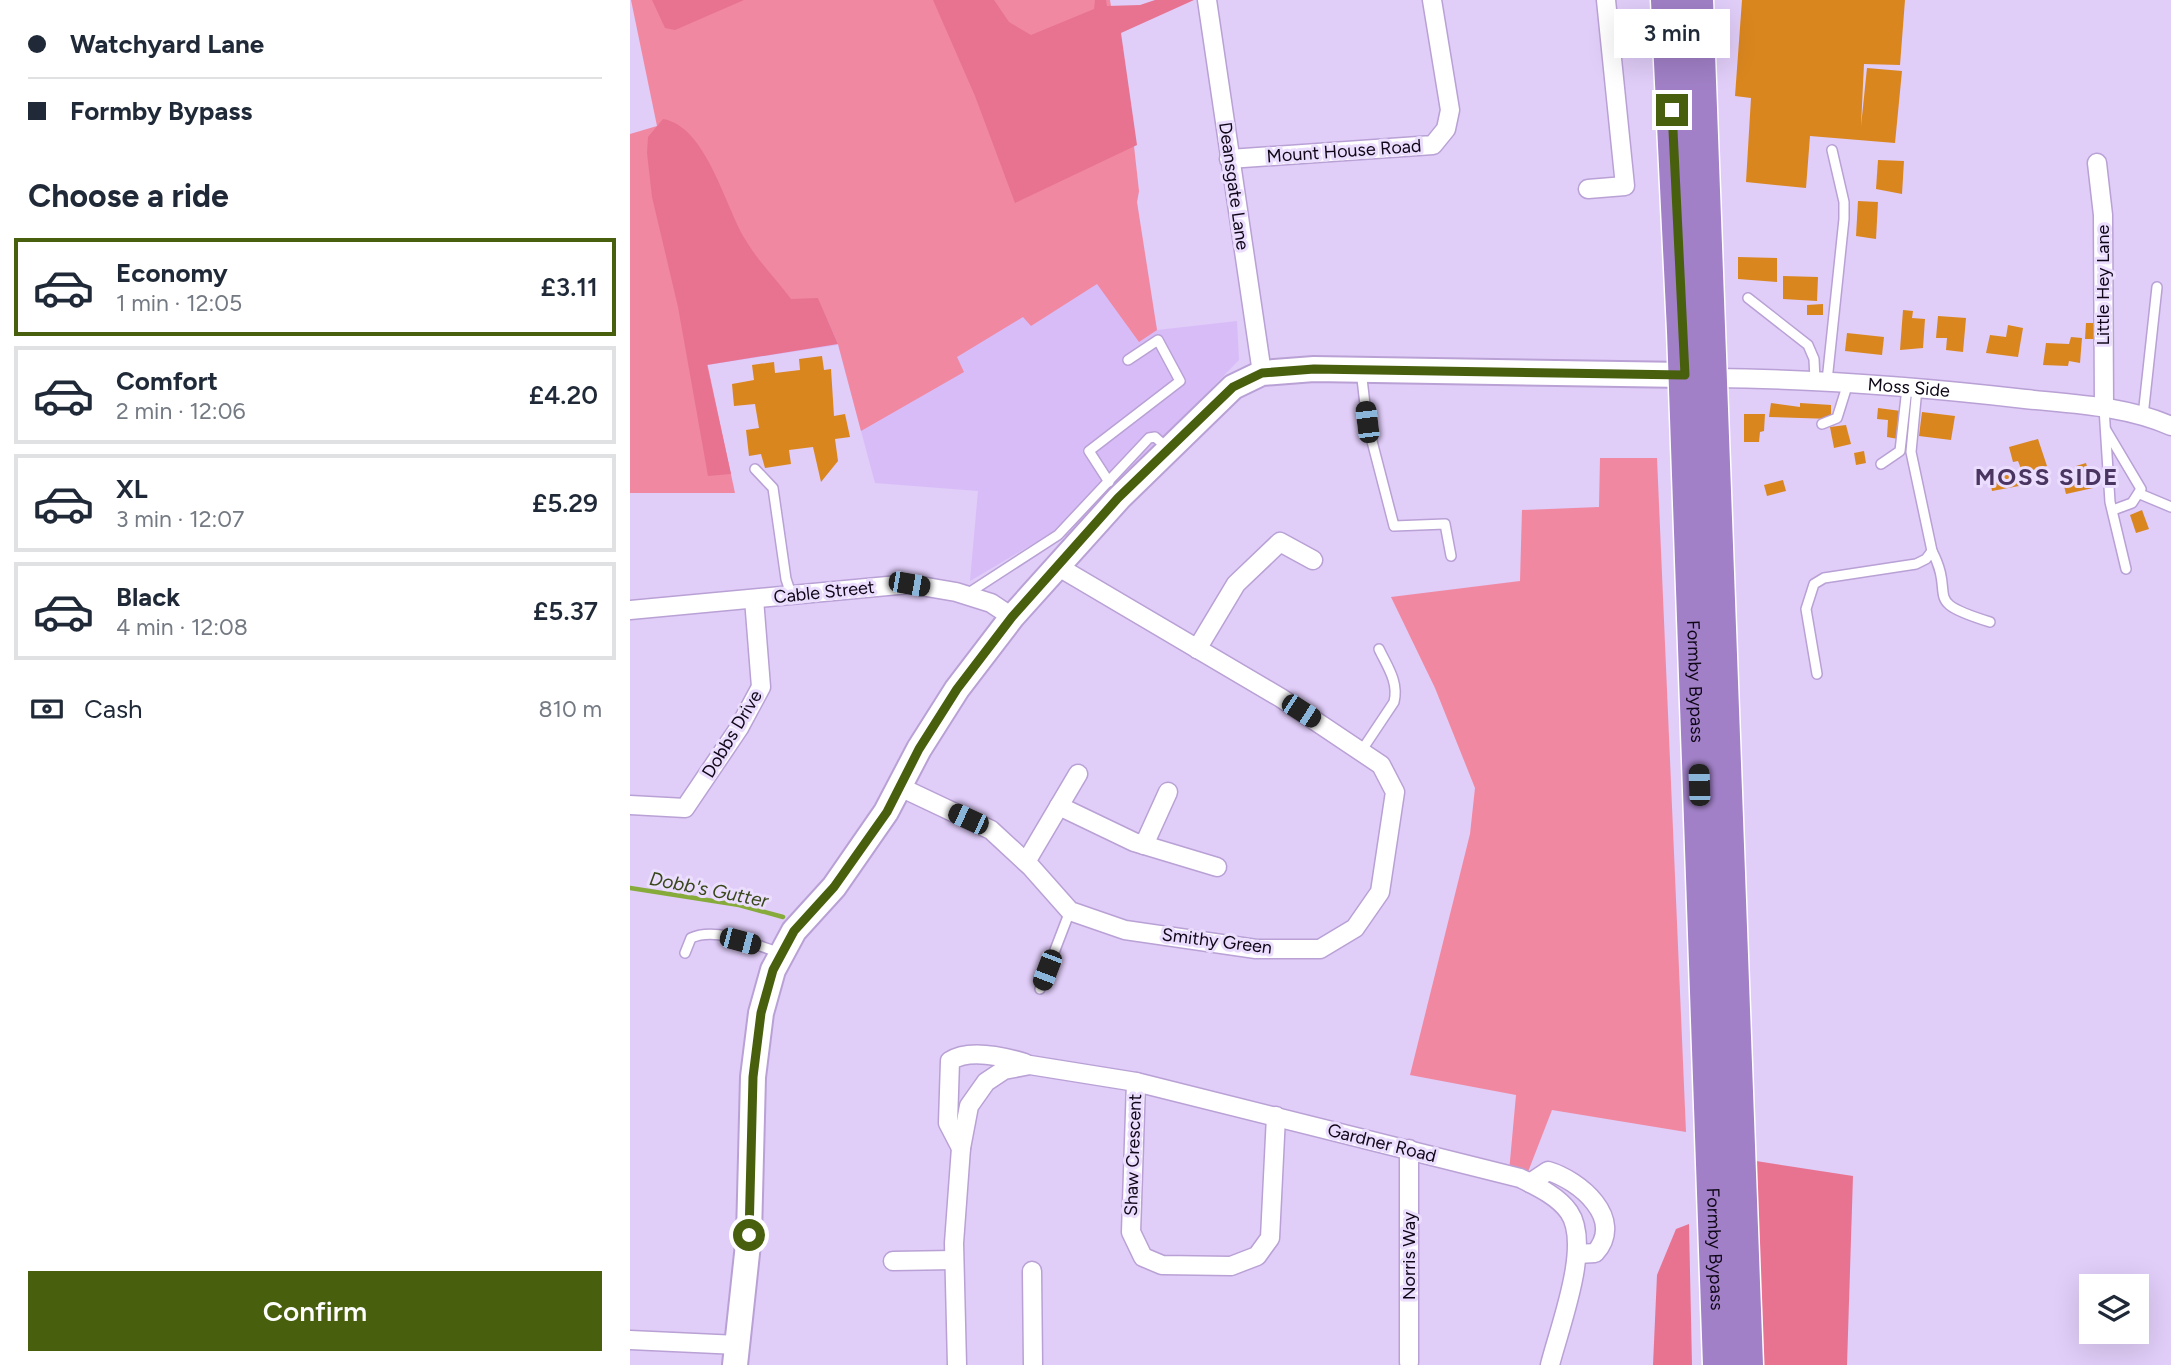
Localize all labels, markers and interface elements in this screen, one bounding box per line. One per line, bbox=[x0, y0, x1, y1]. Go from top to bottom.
callout: 3 min bbox=[1614, 8, 1730, 57]
text: 3 min bbox=[1644, 19, 1700, 47]
text: Watchyard Lane bbox=[70, 28, 264, 60]
route end bbox=[1656, 94, 1688, 126]
text: Formby Bypass bbox=[70, 95, 253, 127]
street label: Deansgate Lane bbox=[1214, 121, 1254, 252]
street label: Mount House Road bbox=[1266, 135, 1422, 167]
text: Choose a ride bbox=[28, 177, 229, 215]
street label: Little Hey Lane bbox=[2092, 224, 2114, 345]
icon: car bbox=[32, 256, 95, 319]
text: Economy bbox=[116, 257, 228, 289]
text: £3.11 bbox=[541, 271, 598, 303]
text: 1 min · 12:05 bbox=[116, 289, 242, 317]
icon: car bbox=[32, 364, 95, 427]
text: Comfort bbox=[116, 365, 218, 397]
street label: Moss Side bbox=[1867, 373, 1951, 402]
text: £4.20 bbox=[529, 379, 598, 411]
text: 2 min · 12:06 bbox=[116, 397, 245, 425]
car bbox=[1355, 400, 1380, 444]
district label: MOSS SIDE bbox=[1975, 462, 2119, 491]
icon: car bbox=[32, 472, 95, 535]
text: XL bbox=[116, 473, 148, 505]
text: £5.29 bbox=[532, 487, 598, 519]
text: 3 min · 12:07 bbox=[116, 505, 244, 533]
car bbox=[887, 570, 932, 598]
street label: Cable Street bbox=[772, 576, 876, 608]
icon: car bbox=[32, 580, 95, 643]
text: Black bbox=[116, 581, 180, 613]
text: £5.37 bbox=[533, 595, 598, 627]
text: 4 min · 12:08 bbox=[116, 613, 248, 641]
street label: Formby Bypass bbox=[1682, 620, 1708, 743]
street label: Dobbs Drive bbox=[697, 686, 767, 782]
icon: cash bbox=[28, 690, 66, 728]
car bbox=[1278, 691, 1325, 731]
text: Cash bbox=[84, 693, 143, 725]
text: 810 m bbox=[538, 695, 602, 723]
car bbox=[1688, 764, 1711, 806]
car bbox=[945, 801, 992, 837]
water label: Dobb's Gutter bbox=[648, 867, 771, 912]
street label: Smithy Green bbox=[1161, 923, 1273, 959]
car bbox=[717, 925, 764, 957]
car bbox=[1030, 947, 1065, 993]
street label: Shaw Crescent bbox=[1120, 1093, 1146, 1217]
street label: Gardner Road bbox=[1325, 1119, 1439, 1167]
street label: Formby Bypass bbox=[1702, 1187, 1728, 1311]
street label: Norris Way bbox=[1398, 1211, 1420, 1300]
route start bbox=[733, 1219, 765, 1251]
button: Confirm bbox=[28, 1271, 602, 1351]
map controls bbox=[2079, 1274, 2149, 1344]
button: layers bbox=[2079, 1274, 2149, 1344]

